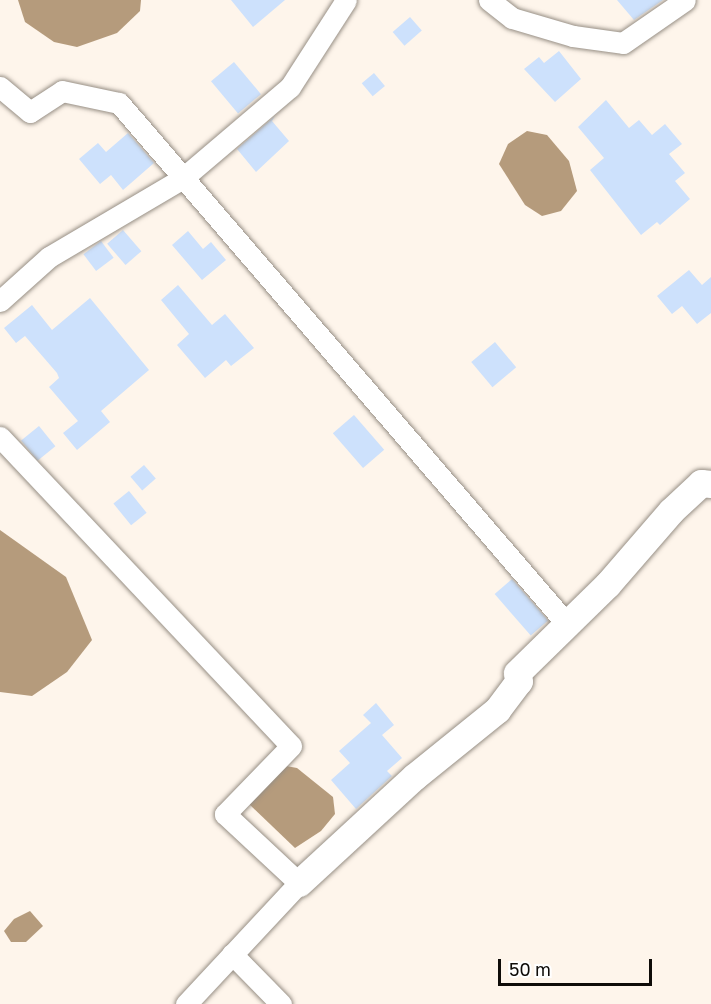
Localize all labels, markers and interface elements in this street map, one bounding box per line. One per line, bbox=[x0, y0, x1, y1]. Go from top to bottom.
scale bar bbox=[501, 947, 656, 985]
text: 50 m bbox=[509, 958, 551, 980]

